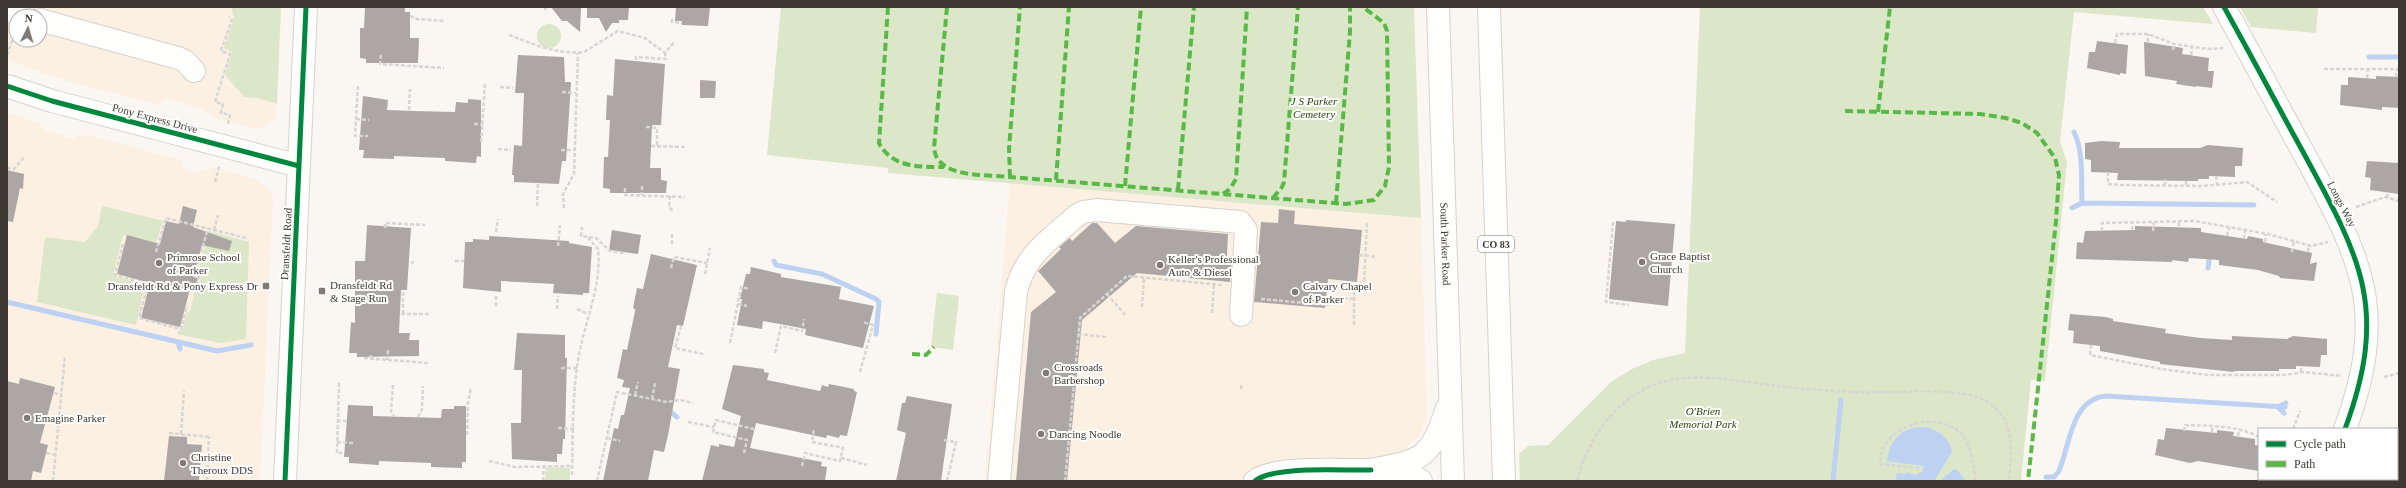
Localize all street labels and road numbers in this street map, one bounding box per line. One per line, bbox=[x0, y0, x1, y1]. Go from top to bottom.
street label: Pony Express Drive bbox=[111, 101, 199, 135]
street label: Longs Way bbox=[2325, 179, 2359, 229]
street label: South Parker Road bbox=[1438, 202, 1453, 286]
street label: Dransfeldt Road bbox=[278, 207, 294, 280]
road number: CO 83 bbox=[1478, 236, 1514, 252]

